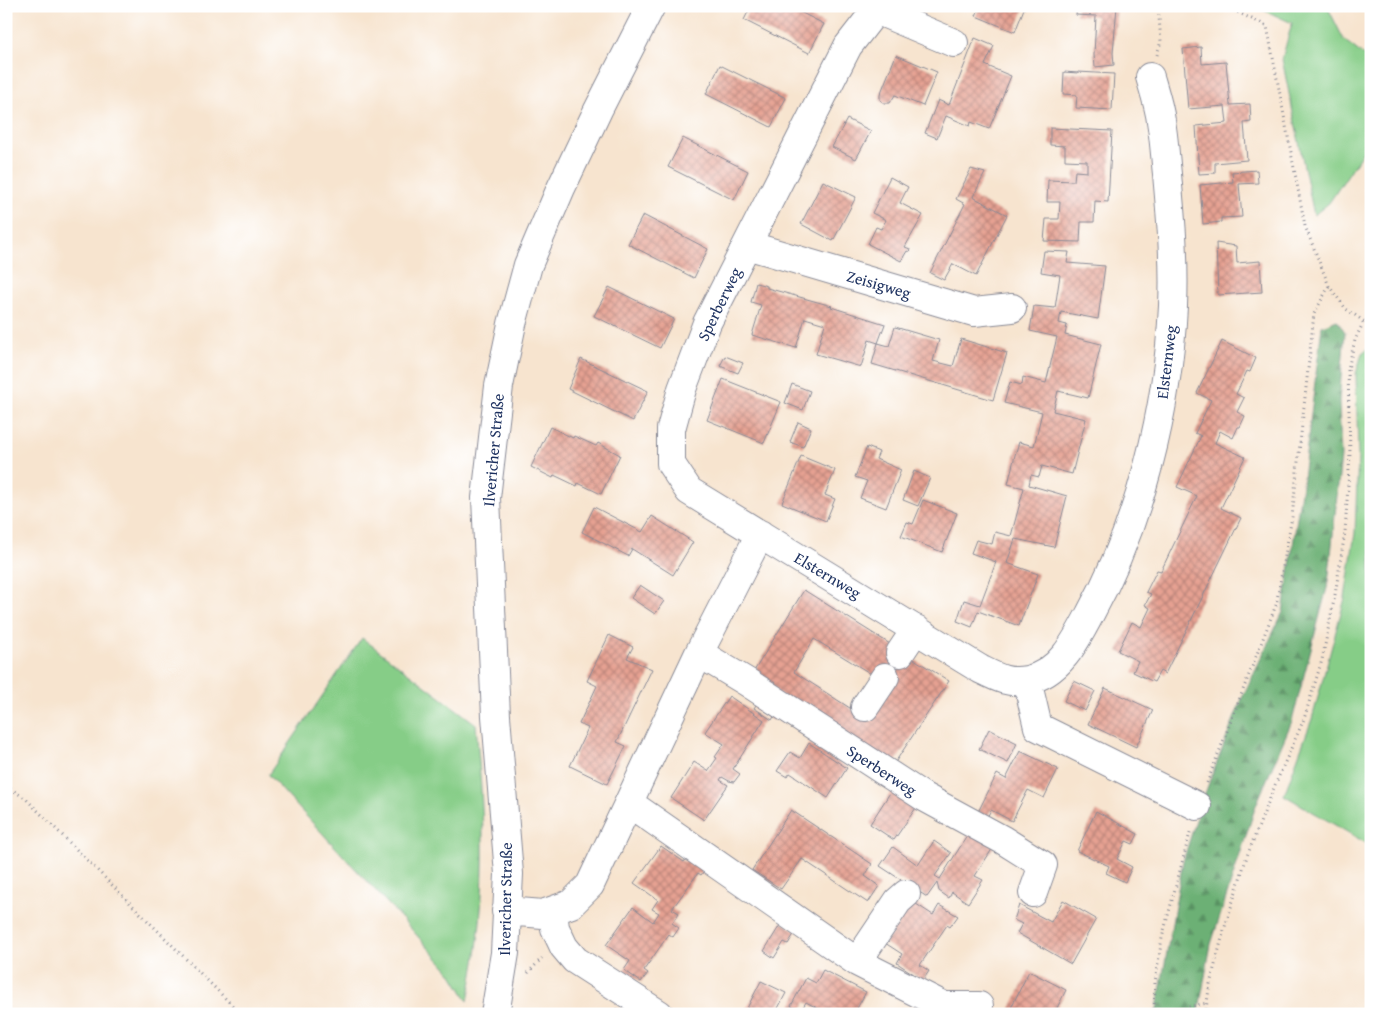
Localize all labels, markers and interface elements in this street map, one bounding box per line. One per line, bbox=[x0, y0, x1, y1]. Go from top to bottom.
street label: Sperberweg bbox=[691, 263, 747, 345]
street label: Zeisigweg bbox=[844, 263, 914, 305]
street label: Elsternweg bbox=[1150, 324, 1182, 400]
street label: Ilvericher Straße bbox=[476, 392, 510, 508]
street label: Elsternweg bbox=[790, 546, 866, 604]
street label: Sperberweg bbox=[842, 738, 922, 802]
street label: Ilvericher Straße bbox=[492, 842, 518, 956]

